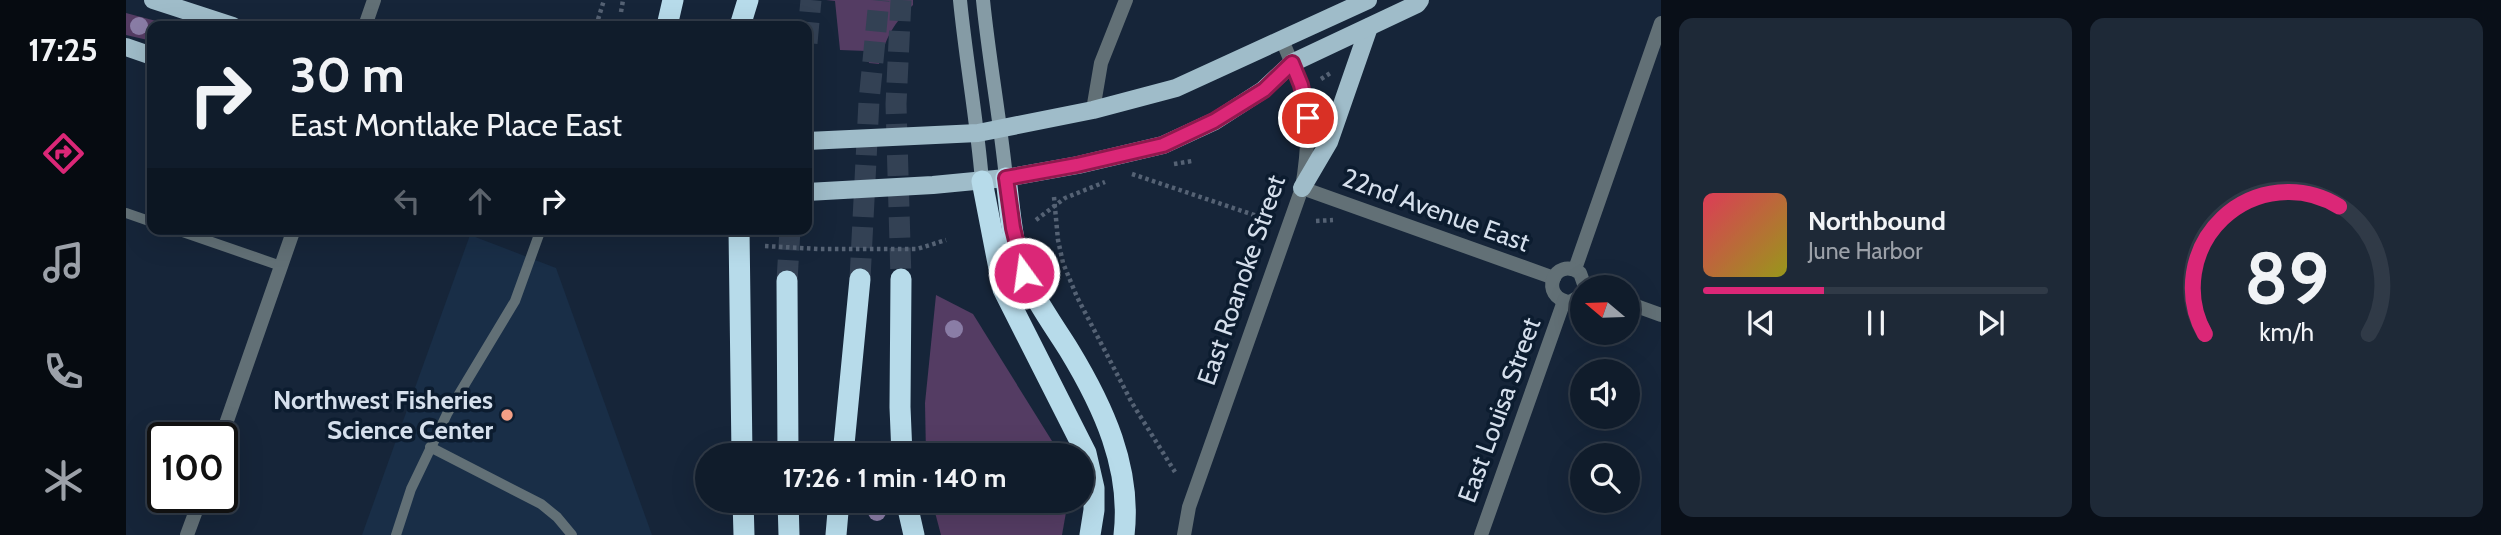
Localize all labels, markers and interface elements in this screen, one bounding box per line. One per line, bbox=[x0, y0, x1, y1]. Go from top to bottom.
text: 17:25 bbox=[28, 30, 98, 69]
text: 30 m bbox=[290, 45, 405, 104]
icon: right bbox=[175, 49, 266, 140]
pin bbox=[1278, 88, 1338, 148]
icon: arrive bbox=[1289, 99, 1327, 137]
text: East Montlake Place East bbox=[290, 105, 622, 144]
icon: directions bbox=[39, 129, 88, 178]
street label: 22nd Avenue East bbox=[1338, 161, 1534, 259]
street label: East Roanoke Street bbox=[1190, 171, 1292, 389]
icon: left bbox=[388, 182, 426, 220]
icon: ahead bbox=[461, 182, 499, 220]
icon: right bbox=[534, 182, 572, 220]
text: Northbound bbox=[1808, 205, 1946, 237]
text: 89 bbox=[2244, 234, 2329, 322]
position arrow bbox=[987, 236, 1061, 310]
text: June Harbor bbox=[1808, 237, 1922, 265]
icon: music bbox=[39, 238, 88, 287]
north arrow bbox=[1570, 275, 1640, 345]
map controls bbox=[1570, 275, 1640, 513]
icon: previous bbox=[1742, 304, 1780, 342]
icon: pause bbox=[1857, 304, 1895, 342]
icon: next bbox=[1972, 304, 2010, 342]
street label: East Louisa Street bbox=[1451, 313, 1547, 507]
text: km/h bbox=[2259, 316, 2314, 346]
icon: phone bbox=[39, 347, 88, 396]
button: sound bbox=[1570, 359, 1640, 429]
place label: Northwest Fisheries Science Center bbox=[273, 384, 493, 446]
marker: Northwest Fisheries Science Center bbox=[499, 407, 515, 423]
speed limit sign: 100 bbox=[147, 422, 238, 513]
button: search bbox=[1570, 443, 1640, 513]
icon: climate bbox=[39, 456, 88, 505]
text: 17:26 · 1 min · 140 m bbox=[783, 462, 1006, 494]

